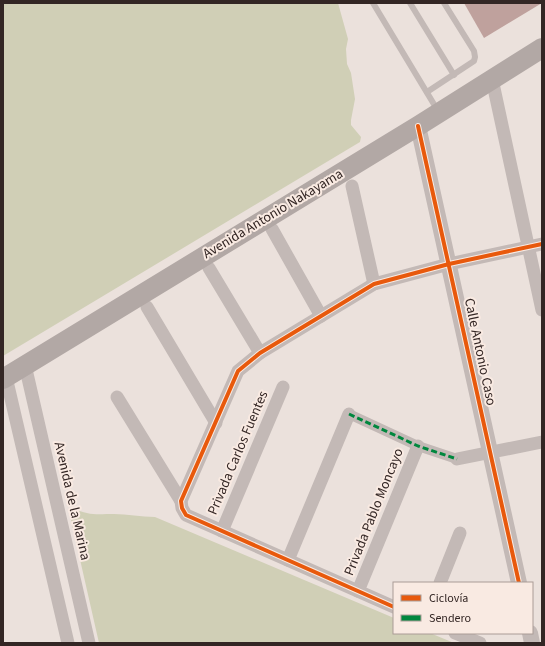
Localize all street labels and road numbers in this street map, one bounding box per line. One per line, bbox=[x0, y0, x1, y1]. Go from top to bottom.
street label: Avenida Antonio Nakayama bbox=[199, 164, 347, 264]
street label: Calle Antonio Caso bbox=[459, 296, 501, 408]
street label: Privada Carlos Fuentes bbox=[203, 388, 273, 518]
street label: Avenida de la Marina bbox=[49, 440, 95, 562]
street label: Privada Pablo Moncayo bbox=[339, 445, 409, 579]

